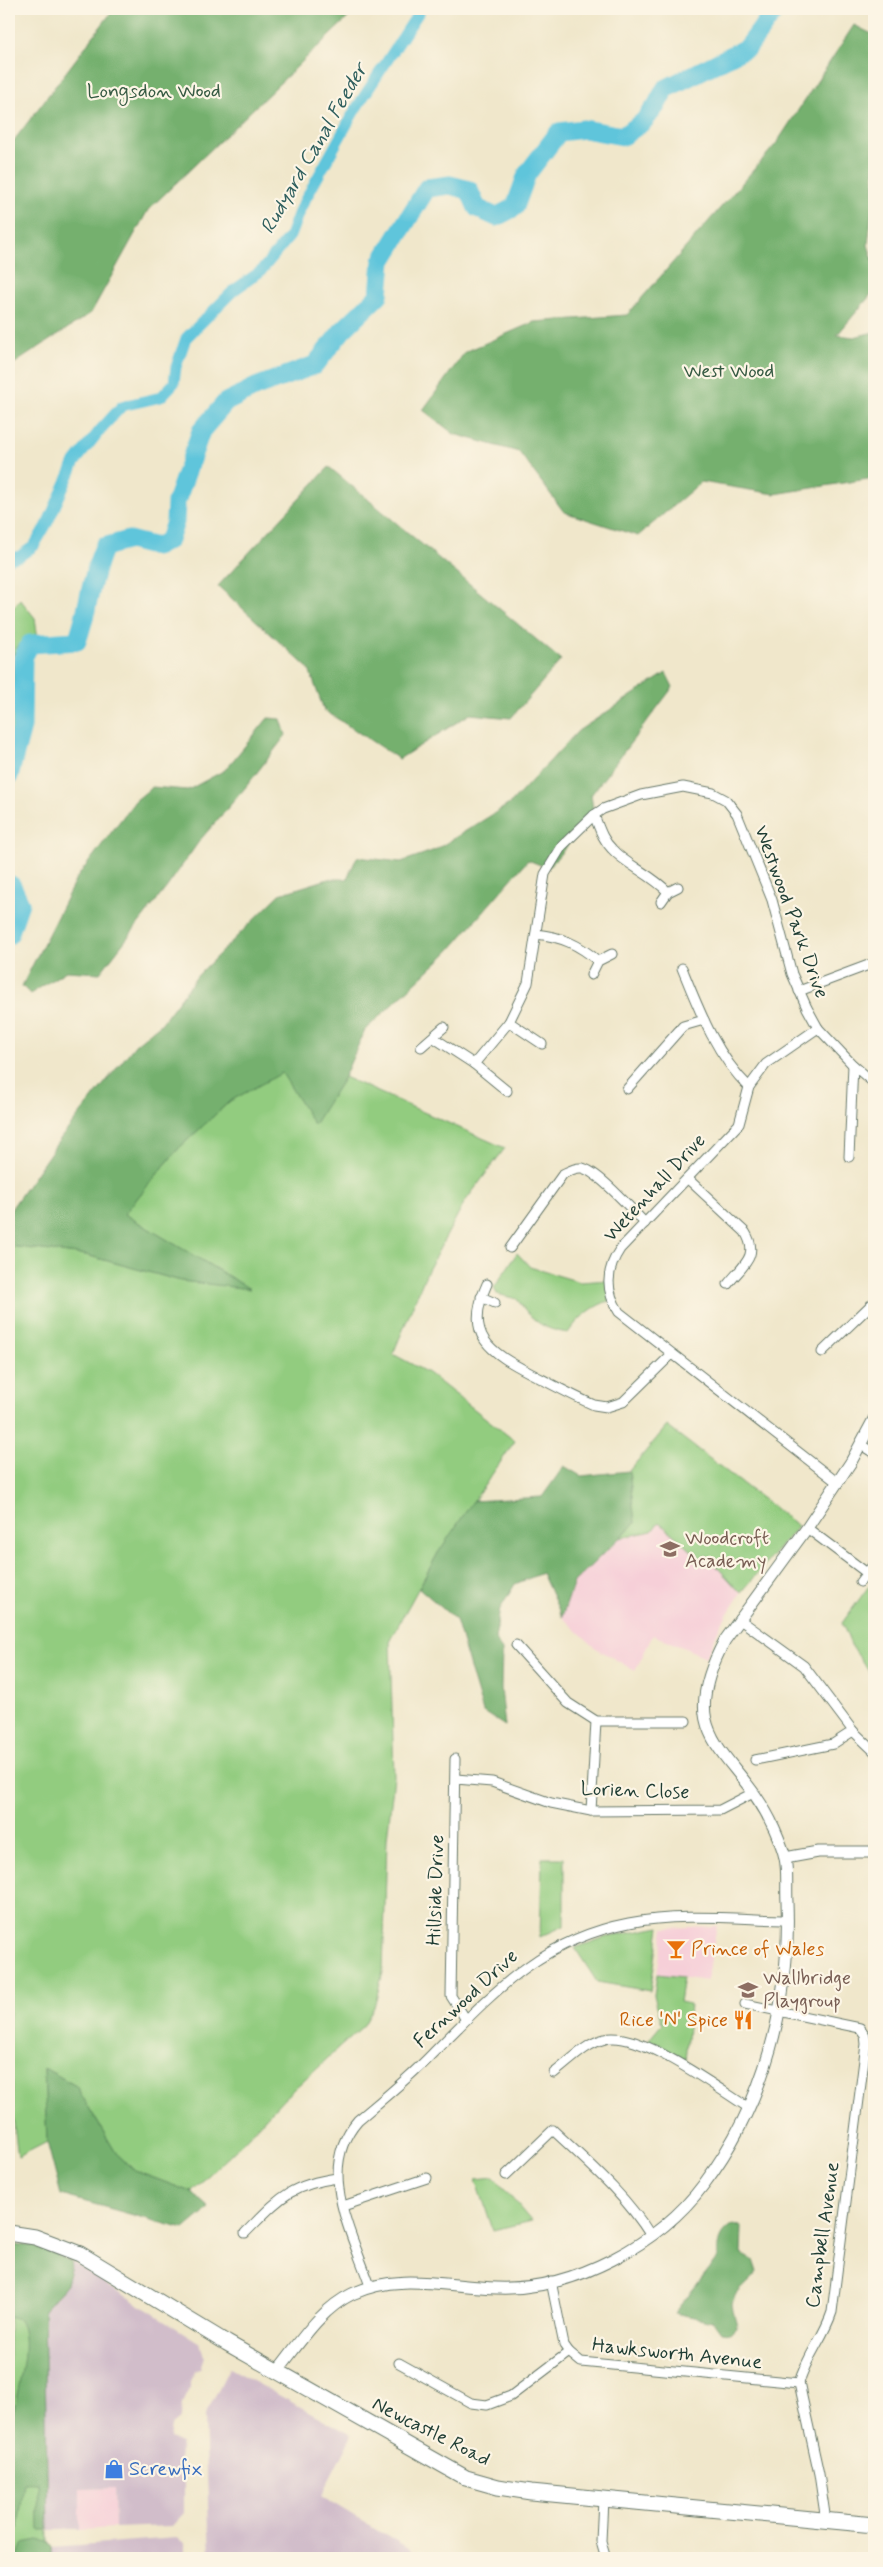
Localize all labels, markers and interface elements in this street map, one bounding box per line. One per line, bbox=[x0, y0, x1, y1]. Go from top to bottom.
water label: Rudyard Canal Feeder bbox=[254, 56, 376, 239]
park label: Longsdon Wood bbox=[87, 78, 221, 106]
park label: West Wood bbox=[684, 358, 774, 385]
street label: Westwood Park Drive bbox=[747, 822, 835, 1002]
street label: Wetenhall Drive bbox=[598, 1128, 712, 1248]
place label: Woodcroft Academy bbox=[685, 1525, 769, 1575]
school or university icon: Woodcroft Academy bbox=[659, 1538, 681, 1560]
street label: Lorien Close bbox=[580, 1776, 690, 1806]
street label: Hillside Drive bbox=[421, 1834, 451, 1946]
place label: Prince of Wales bbox=[691, 1936, 825, 1963]
bar icon: Prince of Wales bbox=[665, 1938, 687, 1960]
street label: Fernwood Drive bbox=[408, 1943, 524, 2055]
place label: Wallbridge Playgroup bbox=[763, 1965, 851, 2015]
school or university icon: Wallbridge Playgroup bbox=[737, 1979, 759, 2001]
place label: Rice 'N' Spice bbox=[620, 2007, 728, 2034]
restaurant icon: Rice 'N' Spice bbox=[732, 2009, 754, 2031]
street label: Campbell Avenue bbox=[799, 2160, 847, 2310]
street label: Hawksworth Avenue bbox=[591, 2332, 764, 2376]
street label: Newcastle Road bbox=[367, 2391, 495, 2473]
place label: Screwfix bbox=[129, 2456, 203, 2483]
shop icon: Screwfix bbox=[103, 2458, 125, 2480]

